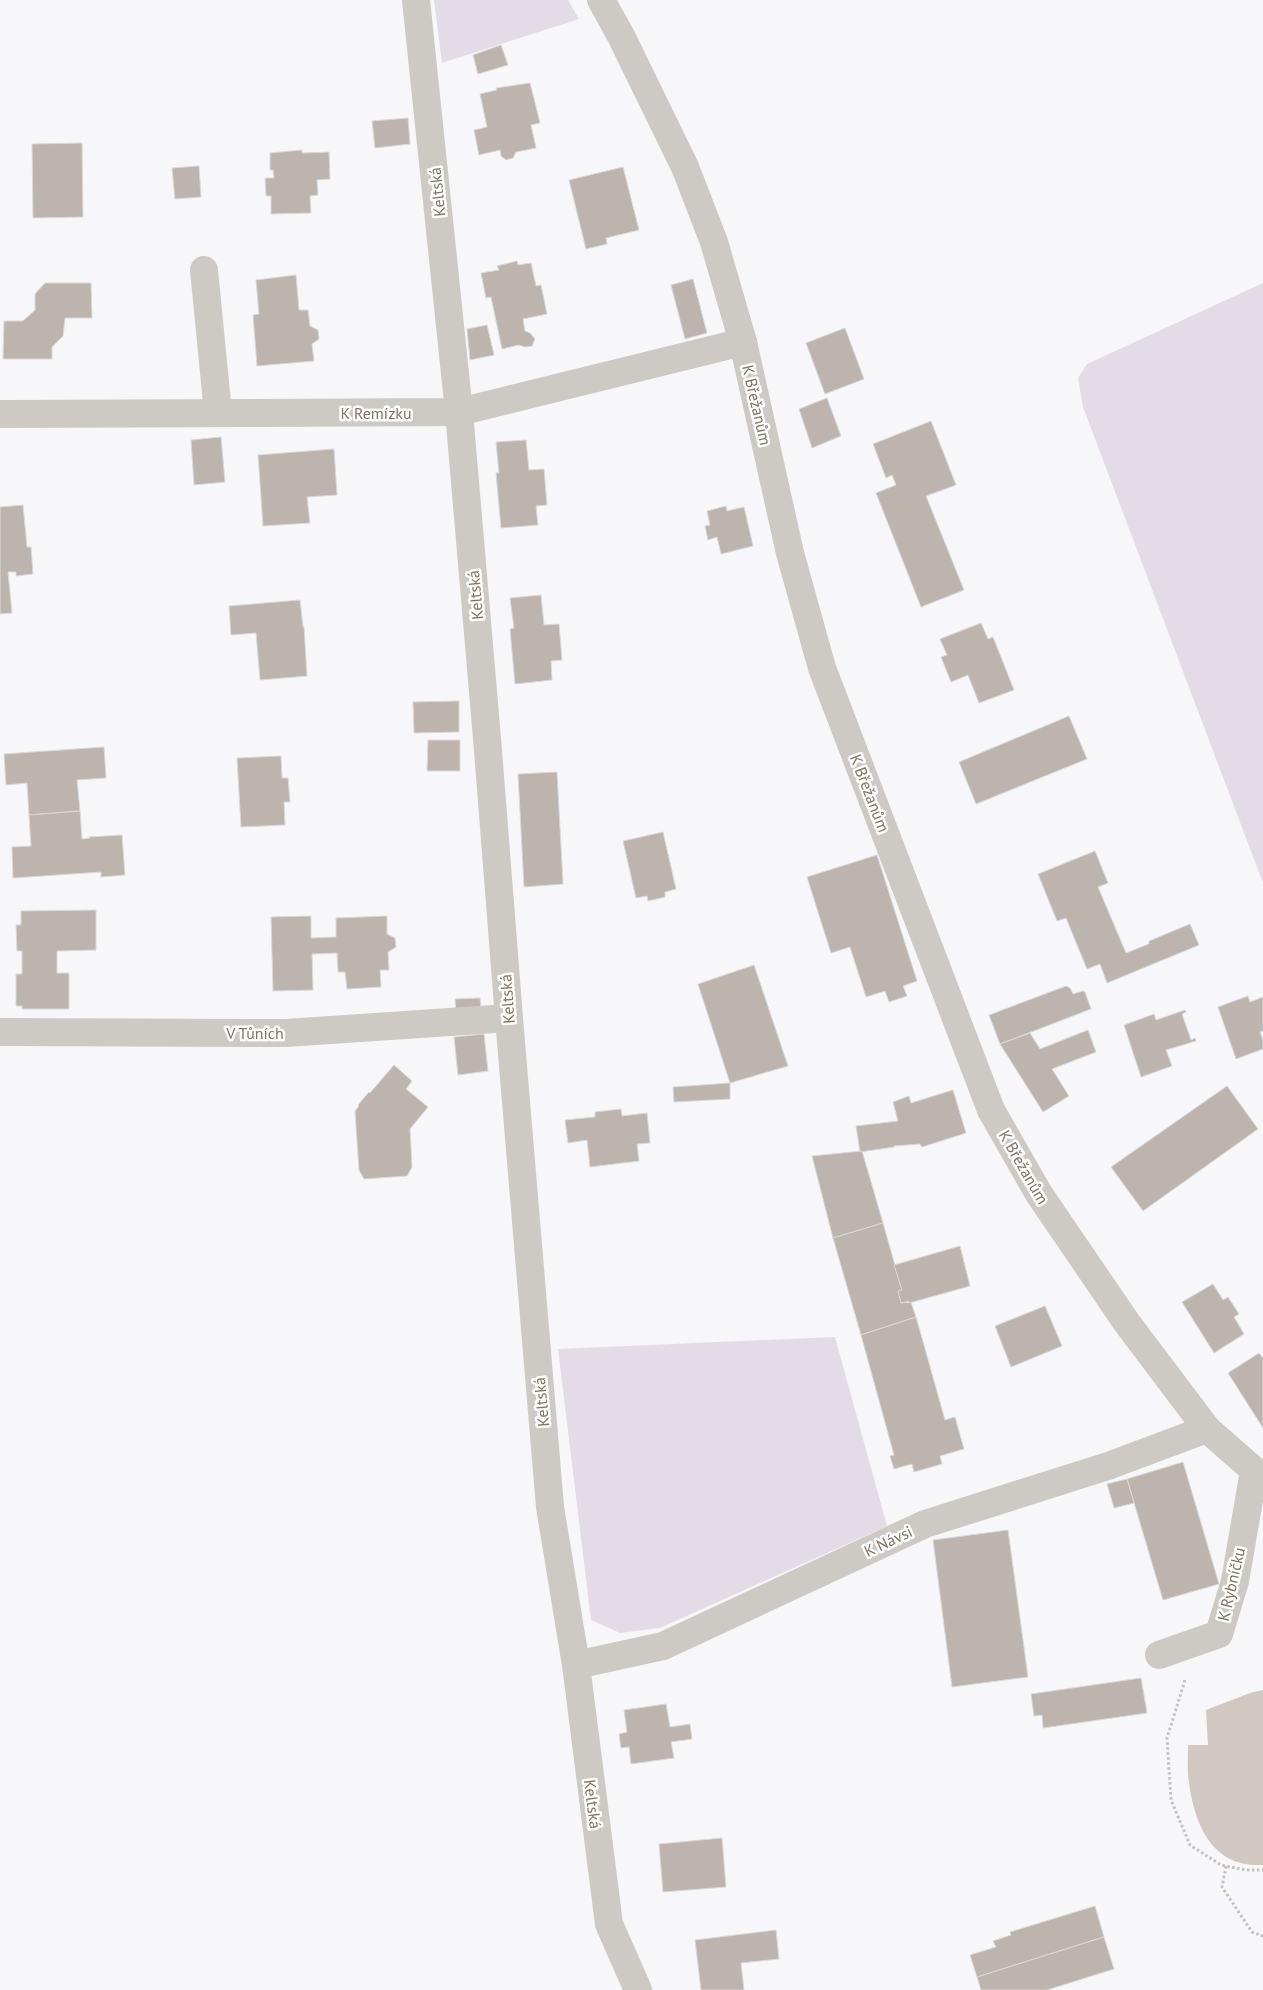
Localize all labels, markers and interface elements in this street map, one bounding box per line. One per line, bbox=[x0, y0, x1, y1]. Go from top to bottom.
street label: Keltská bbox=[424, 166, 450, 218]
street label: K Břežanům bbox=[738, 363, 776, 447]
street label: K Remízku bbox=[340, 403, 412, 423]
street label: Keltská bbox=[463, 569, 487, 621]
street label: K Břežanům bbox=[846, 751, 894, 835]
street label: Keltská bbox=[495, 974, 519, 1024]
street label: V Tůních bbox=[225, 1023, 284, 1043]
street label: K Břežanům bbox=[995, 1127, 1053, 1207]
street label: Keltská bbox=[529, 1376, 553, 1428]
street label: K Návsi bbox=[861, 1521, 915, 1561]
street label: K Rybníčku bbox=[1213, 1545, 1249, 1623]
street label: Keltská bbox=[580, 1778, 606, 1830]

